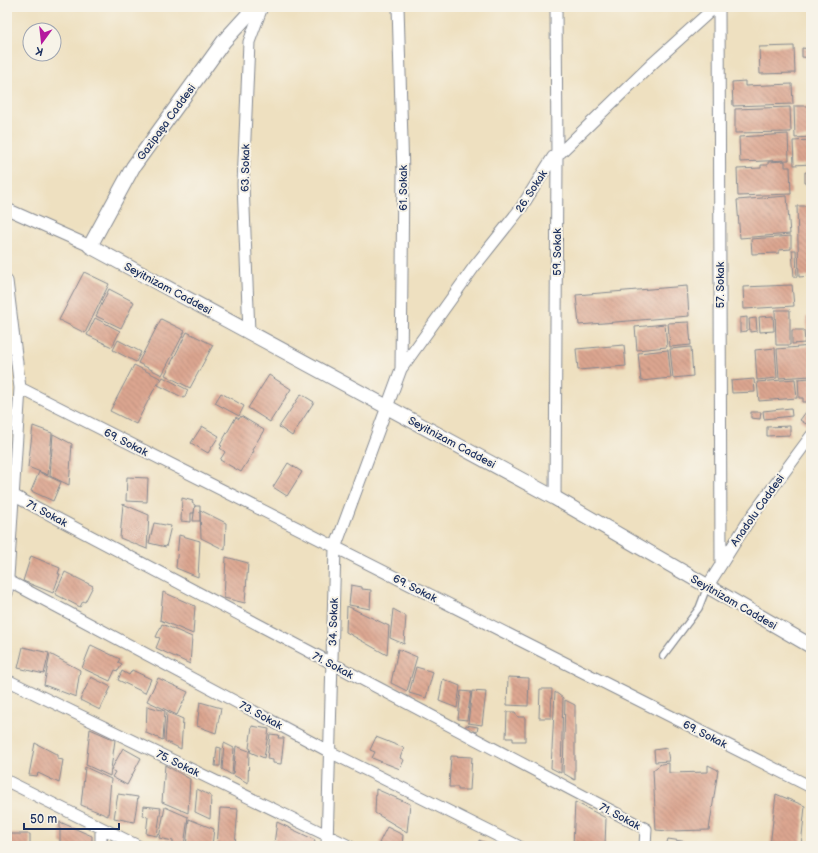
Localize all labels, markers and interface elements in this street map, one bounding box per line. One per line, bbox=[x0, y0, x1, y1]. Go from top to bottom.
north arrow bbox=[22, 22, 62, 62]
text: K bbox=[34, 44, 45, 58]
street label: Gazipaşa Caddesi bbox=[134, 82, 198, 163]
street label: 63. Sokak bbox=[239, 143, 252, 192]
street label: 61. Sokak bbox=[397, 165, 410, 211]
street label: 26. Sokak bbox=[513, 167, 550, 215]
street label: 59. Sokak bbox=[551, 228, 564, 276]
street label: Seyitnizam Caddesi bbox=[122, 260, 214, 317]
street label: 57. Sokak bbox=[714, 261, 727, 308]
street label: Seyitnizam Caddesi bbox=[406, 414, 498, 471]
street label: 69. Sokak bbox=[102, 426, 151, 459]
street label: Anadolu Caddesi bbox=[728, 472, 787, 549]
street label: 71. Sokak bbox=[24, 497, 70, 530]
street label: 69. Sokak bbox=[391, 572, 440, 605]
street label: Seyitnizam Caddesi bbox=[688, 572, 779, 632]
street label: 34. Sokak bbox=[326, 597, 341, 646]
street label: 71. Sokak bbox=[310, 649, 356, 682]
street label: 73. Sokak bbox=[237, 699, 285, 732]
street label: 69. Sokak bbox=[681, 718, 730, 751]
street label: 75. Sokak bbox=[154, 747, 202, 780]
street label: 71. Sokak bbox=[597, 800, 643, 833]
scale bar bbox=[24, 805, 119, 831]
text: 50 m bbox=[30, 812, 57, 827]

